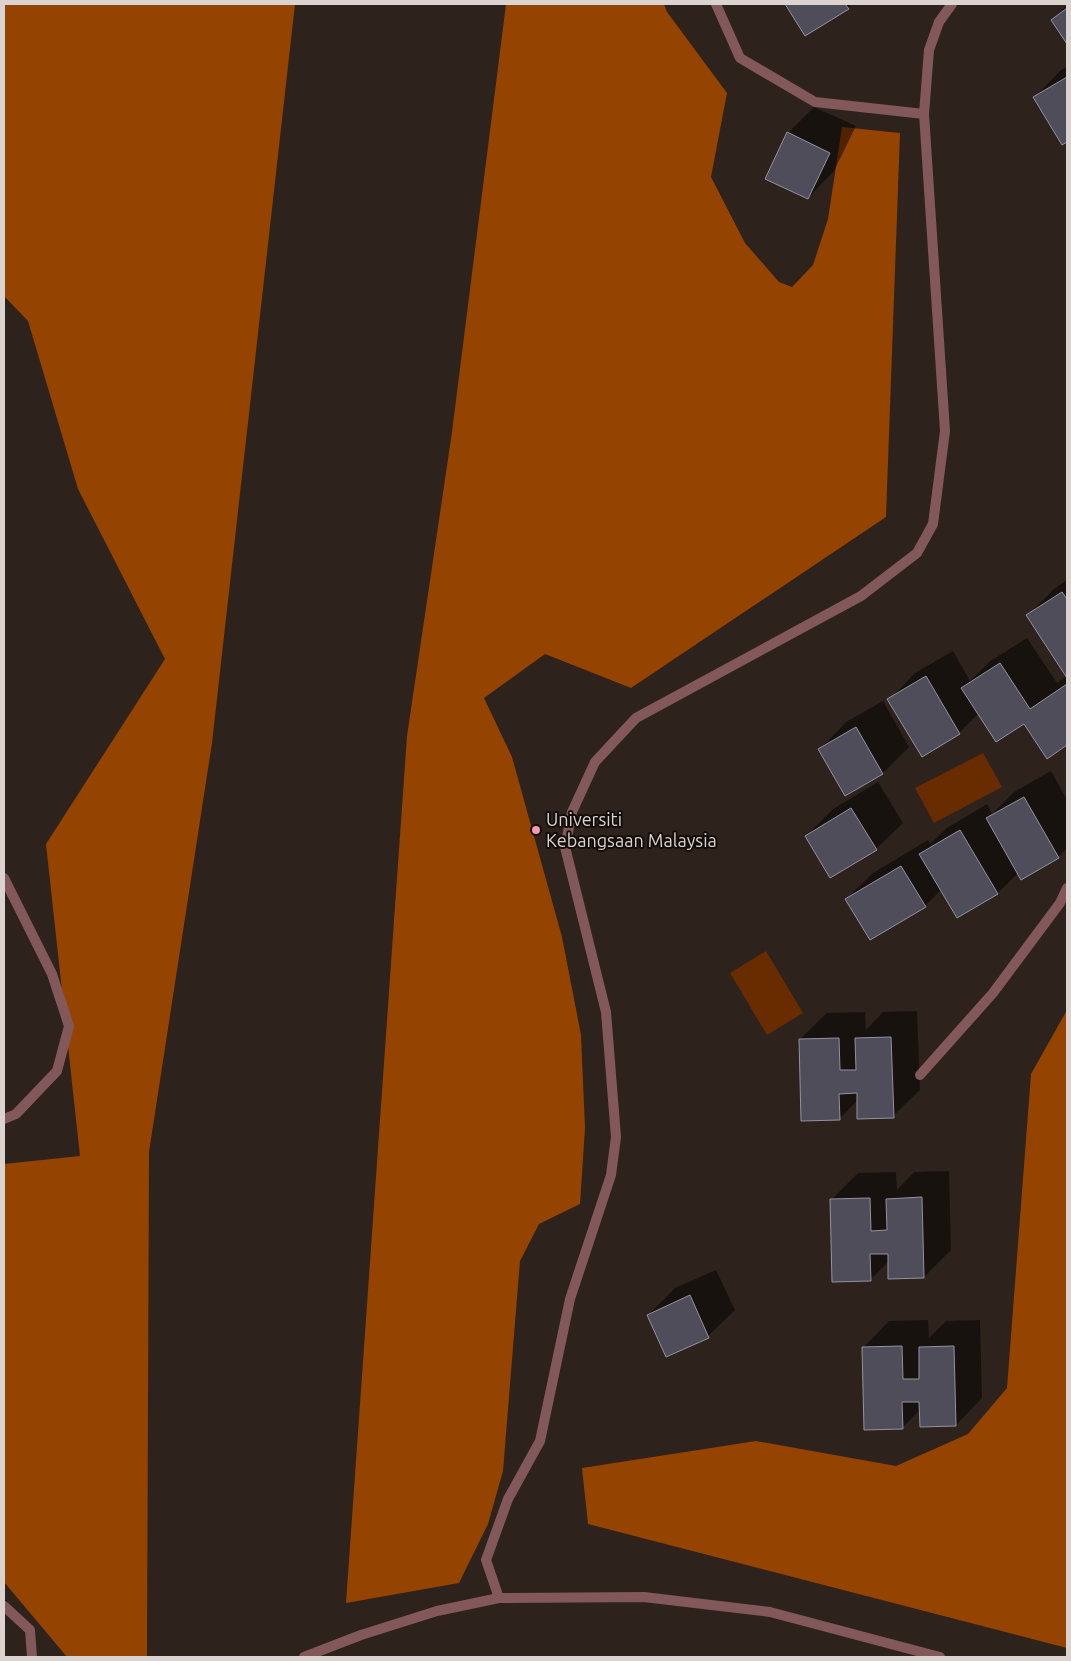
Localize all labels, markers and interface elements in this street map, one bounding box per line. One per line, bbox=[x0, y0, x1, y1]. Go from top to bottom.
place label: Universiti Kebangsaan Malaysia bbox=[546, 809, 717, 850]
marker: Universiti Kebangsaan Malaysia bbox=[530, 824, 542, 836]

